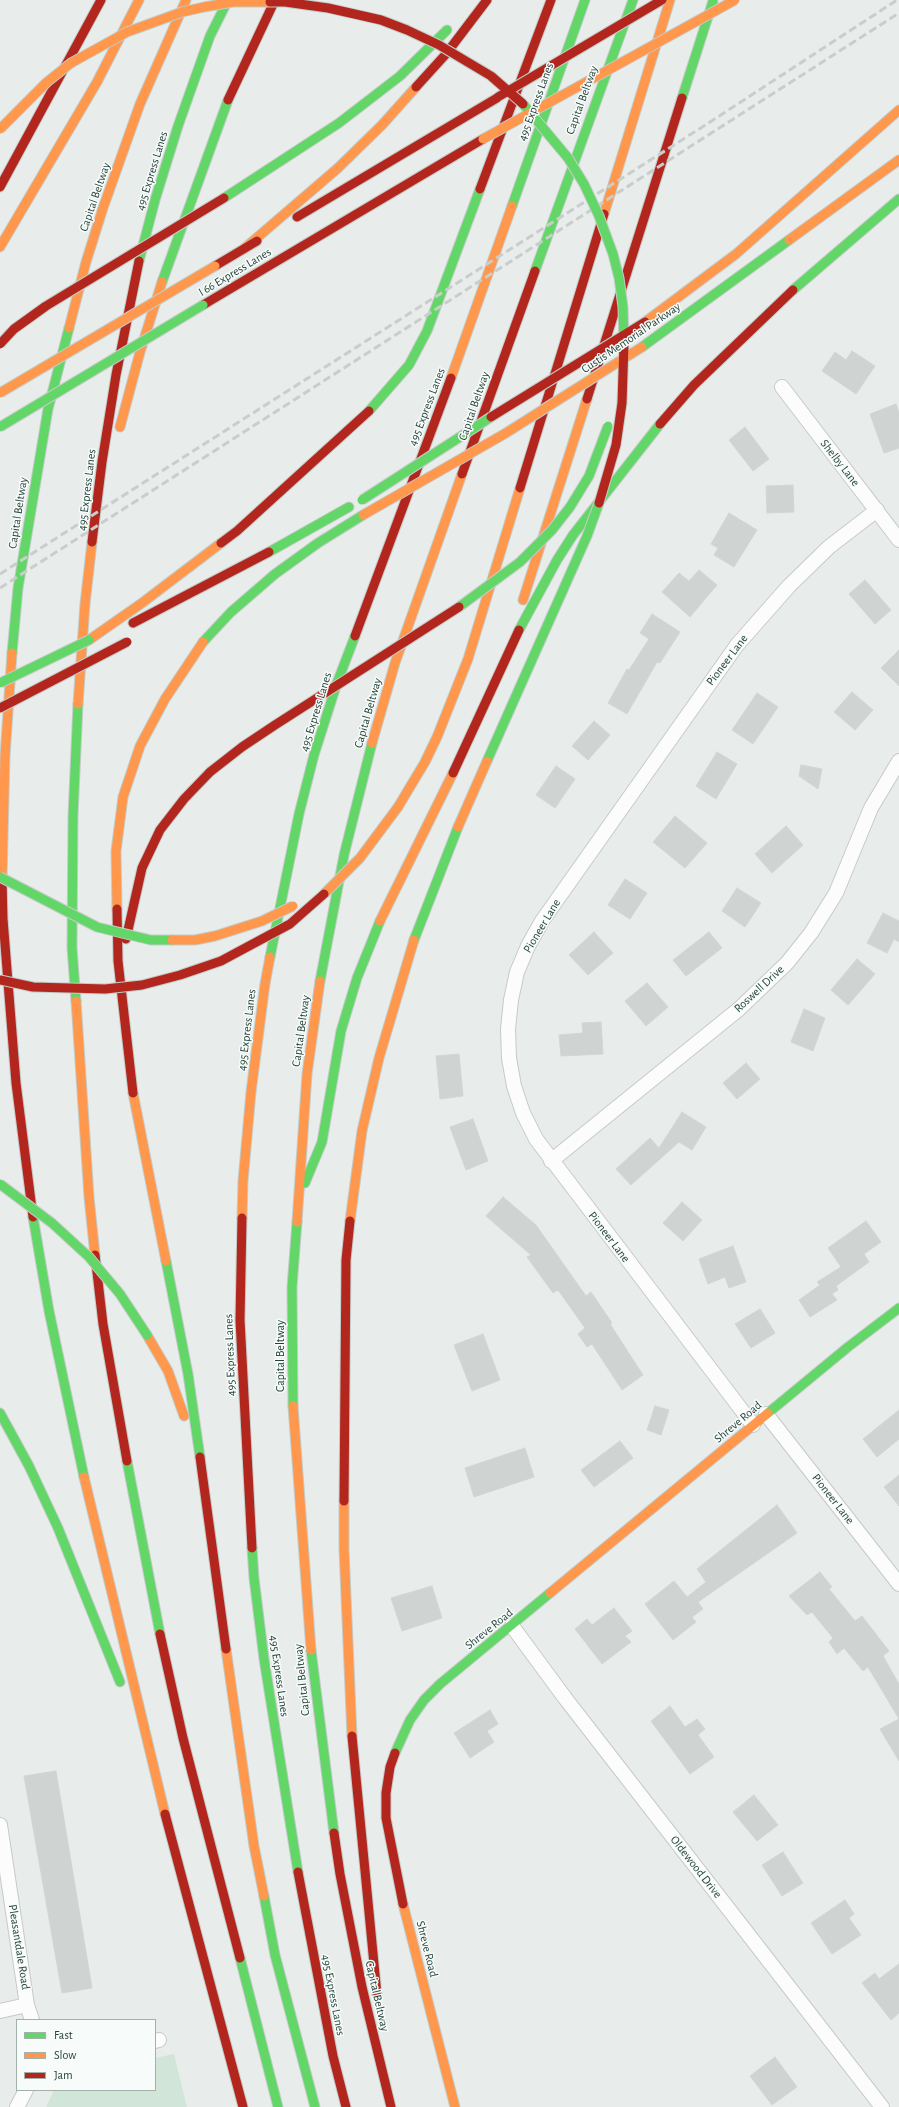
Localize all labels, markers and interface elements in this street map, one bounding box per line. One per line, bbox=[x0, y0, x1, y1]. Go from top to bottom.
street label: 495 Express Lanes bbox=[515, 61, 557, 143]
street label: Capital Beltway bbox=[563, 64, 601, 136]
street label: 495 Express Lanes bbox=[133, 130, 171, 212]
street label: Capital Beltway bbox=[76, 161, 114, 233]
street label: I 66 Express Lanes bbox=[196, 245, 274, 299]
street label: Custis Memorial Parkway bbox=[579, 300, 683, 376]
street label: 495 Express Lanes bbox=[406, 366, 448, 448]
street label: Capital Beltway bbox=[455, 370, 493, 442]
street label: Shelby Lane bbox=[817, 437, 863, 489]
street label: 495 Express Lanes bbox=[75, 448, 99, 532]
street label: Capital Beltway bbox=[5, 476, 31, 550]
street label: Pioneer Lane bbox=[703, 632, 751, 688]
street label: 495 Express Lanes bbox=[297, 671, 335, 753]
street label: Capital Beltway bbox=[351, 676, 385, 750]
street label: Pioneer Lane bbox=[520, 897, 564, 955]
street label: Roswell Drive bbox=[731, 962, 787, 1016]
street label: 495 Express Lanes bbox=[235, 988, 259, 1072]
street label: Capital Beltway bbox=[289, 994, 313, 1068]
street label: Pioneer Lane bbox=[585, 1209, 633, 1265]
street label: 495 Express Lanes bbox=[221, 1314, 239, 1396]
street label: Capital Beltway bbox=[273, 1320, 287, 1392]
street label: Shreve Road bbox=[711, 1398, 765, 1446]
street label: Pioneer Lane bbox=[809, 1471, 857, 1527]
street label: Shreve Road bbox=[462, 1605, 516, 1653]
street label: 495 Express Lanes bbox=[266, 1634, 292, 1718]
street label: Capital Beltway bbox=[291, 1643, 313, 1717]
street label: Oldewood Drive bbox=[667, 1833, 725, 1901]
street label: Pleasantdale Road bbox=[5, 1903, 33, 1991]
street label: Shreve Road bbox=[413, 1919, 441, 1979]
street label: 495 Express Lanes bbox=[318, 1953, 348, 2037]
street label: Capital Beltway bbox=[362, 1959, 392, 2033]
legend bbox=[16, 2019, 156, 2091]
text: Fast bbox=[54, 2029, 73, 2041]
text: Slow bbox=[54, 2049, 76, 2061]
text: Jam bbox=[54, 2069, 73, 2081]

